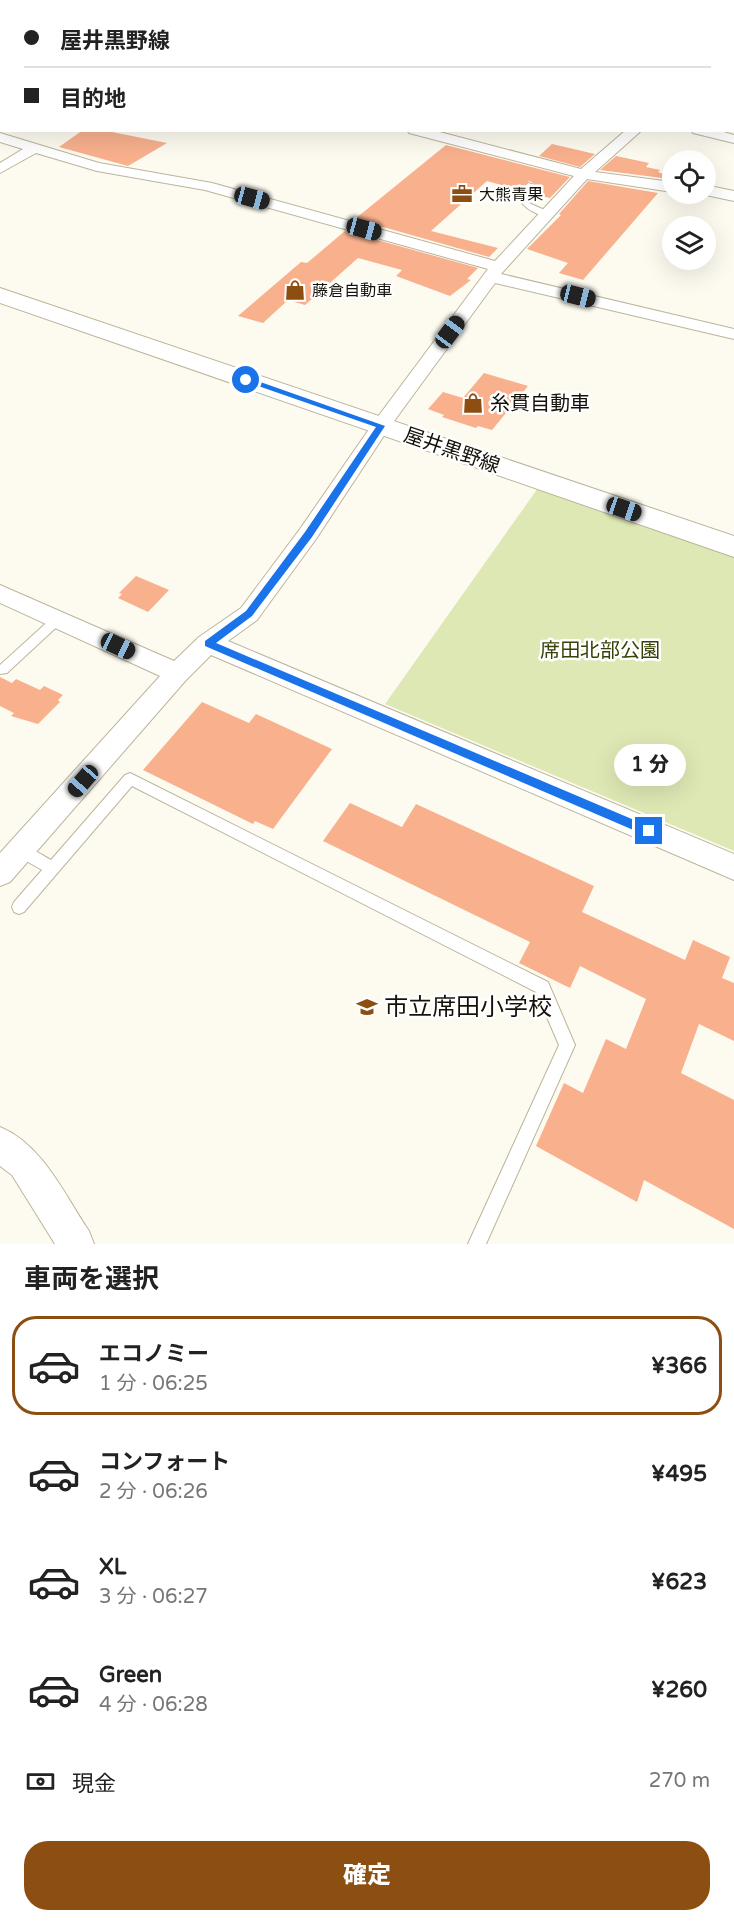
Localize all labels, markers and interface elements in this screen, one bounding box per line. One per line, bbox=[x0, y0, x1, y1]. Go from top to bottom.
text: 屋井黒野線 bbox=[60, 28, 170, 54]
text: 目的地 bbox=[60, 86, 126, 112]
map controls bbox=[662, 150, 716, 270]
button: locate bbox=[662, 150, 716, 204]
office icon: 大熊青果 bbox=[450, 182, 474, 206]
car bbox=[232, 185, 272, 211]
place label: 大熊青果 bbox=[479, 185, 543, 205]
car bbox=[344, 216, 384, 242]
button: layers bbox=[662, 216, 716, 270]
shop icon: 藤倉自動車 bbox=[283, 278, 307, 302]
place label: 藤倉自動車 bbox=[312, 281, 392, 301]
car bbox=[558, 283, 598, 309]
car bbox=[432, 312, 468, 352]
route start bbox=[232, 366, 259, 393]
shop icon: 糸貫自動車 bbox=[461, 391, 485, 415]
place label: 糸貫自動車 bbox=[490, 392, 590, 416]
street label: 屋井黒野線 bbox=[400, 423, 503, 479]
car bbox=[604, 495, 644, 523]
car bbox=[98, 630, 138, 662]
park label: 席田北部公園 bbox=[540, 639, 660, 663]
callout: 1 分 bbox=[613, 744, 685, 786]
text: 1 分 bbox=[631, 753, 669, 777]
car bbox=[64, 762, 102, 800]
route end bbox=[635, 817, 662, 844]
place label: 市立席田小学校 bbox=[384, 993, 552, 1022]
school or university icon: 市立席田小学校 bbox=[355, 995, 379, 1019]
text: 車両を選択 bbox=[24, 1263, 159, 1296]
icon: car bbox=[27, 1339, 81, 1393]
text: エコノミー bbox=[99, 1341, 209, 1367]
text: ¥366 bbox=[651, 1353, 707, 1379]
text: 1 分 · 06:25 bbox=[99, 1372, 208, 1396]
icon: car bbox=[27, 1447, 81, 1501]
text: コンフォート bbox=[99, 1449, 230, 1475]
text: ¥495 bbox=[651, 1461, 707, 1487]
text: 2 分 · 06:26 bbox=[99, 1480, 208, 1504]
text: XL bbox=[99, 1554, 126, 1580]
icon: car bbox=[27, 1555, 81, 1609]
text: ¥623 bbox=[651, 1569, 707, 1595]
text: 3 分 · 06:27 bbox=[99, 1585, 208, 1609]
text: Green bbox=[99, 1662, 162, 1688]
icon: car bbox=[27, 1663, 81, 1717]
text: ¥260 bbox=[651, 1677, 707, 1703]
text: 4 分 · 06:28 bbox=[99, 1693, 208, 1717]
icon: cash bbox=[24, 1765, 57, 1798]
text: 270 m bbox=[649, 1769, 710, 1793]
text: 現金 bbox=[72, 1771, 116, 1797]
button: 確定 bbox=[24, 1841, 710, 1910]

